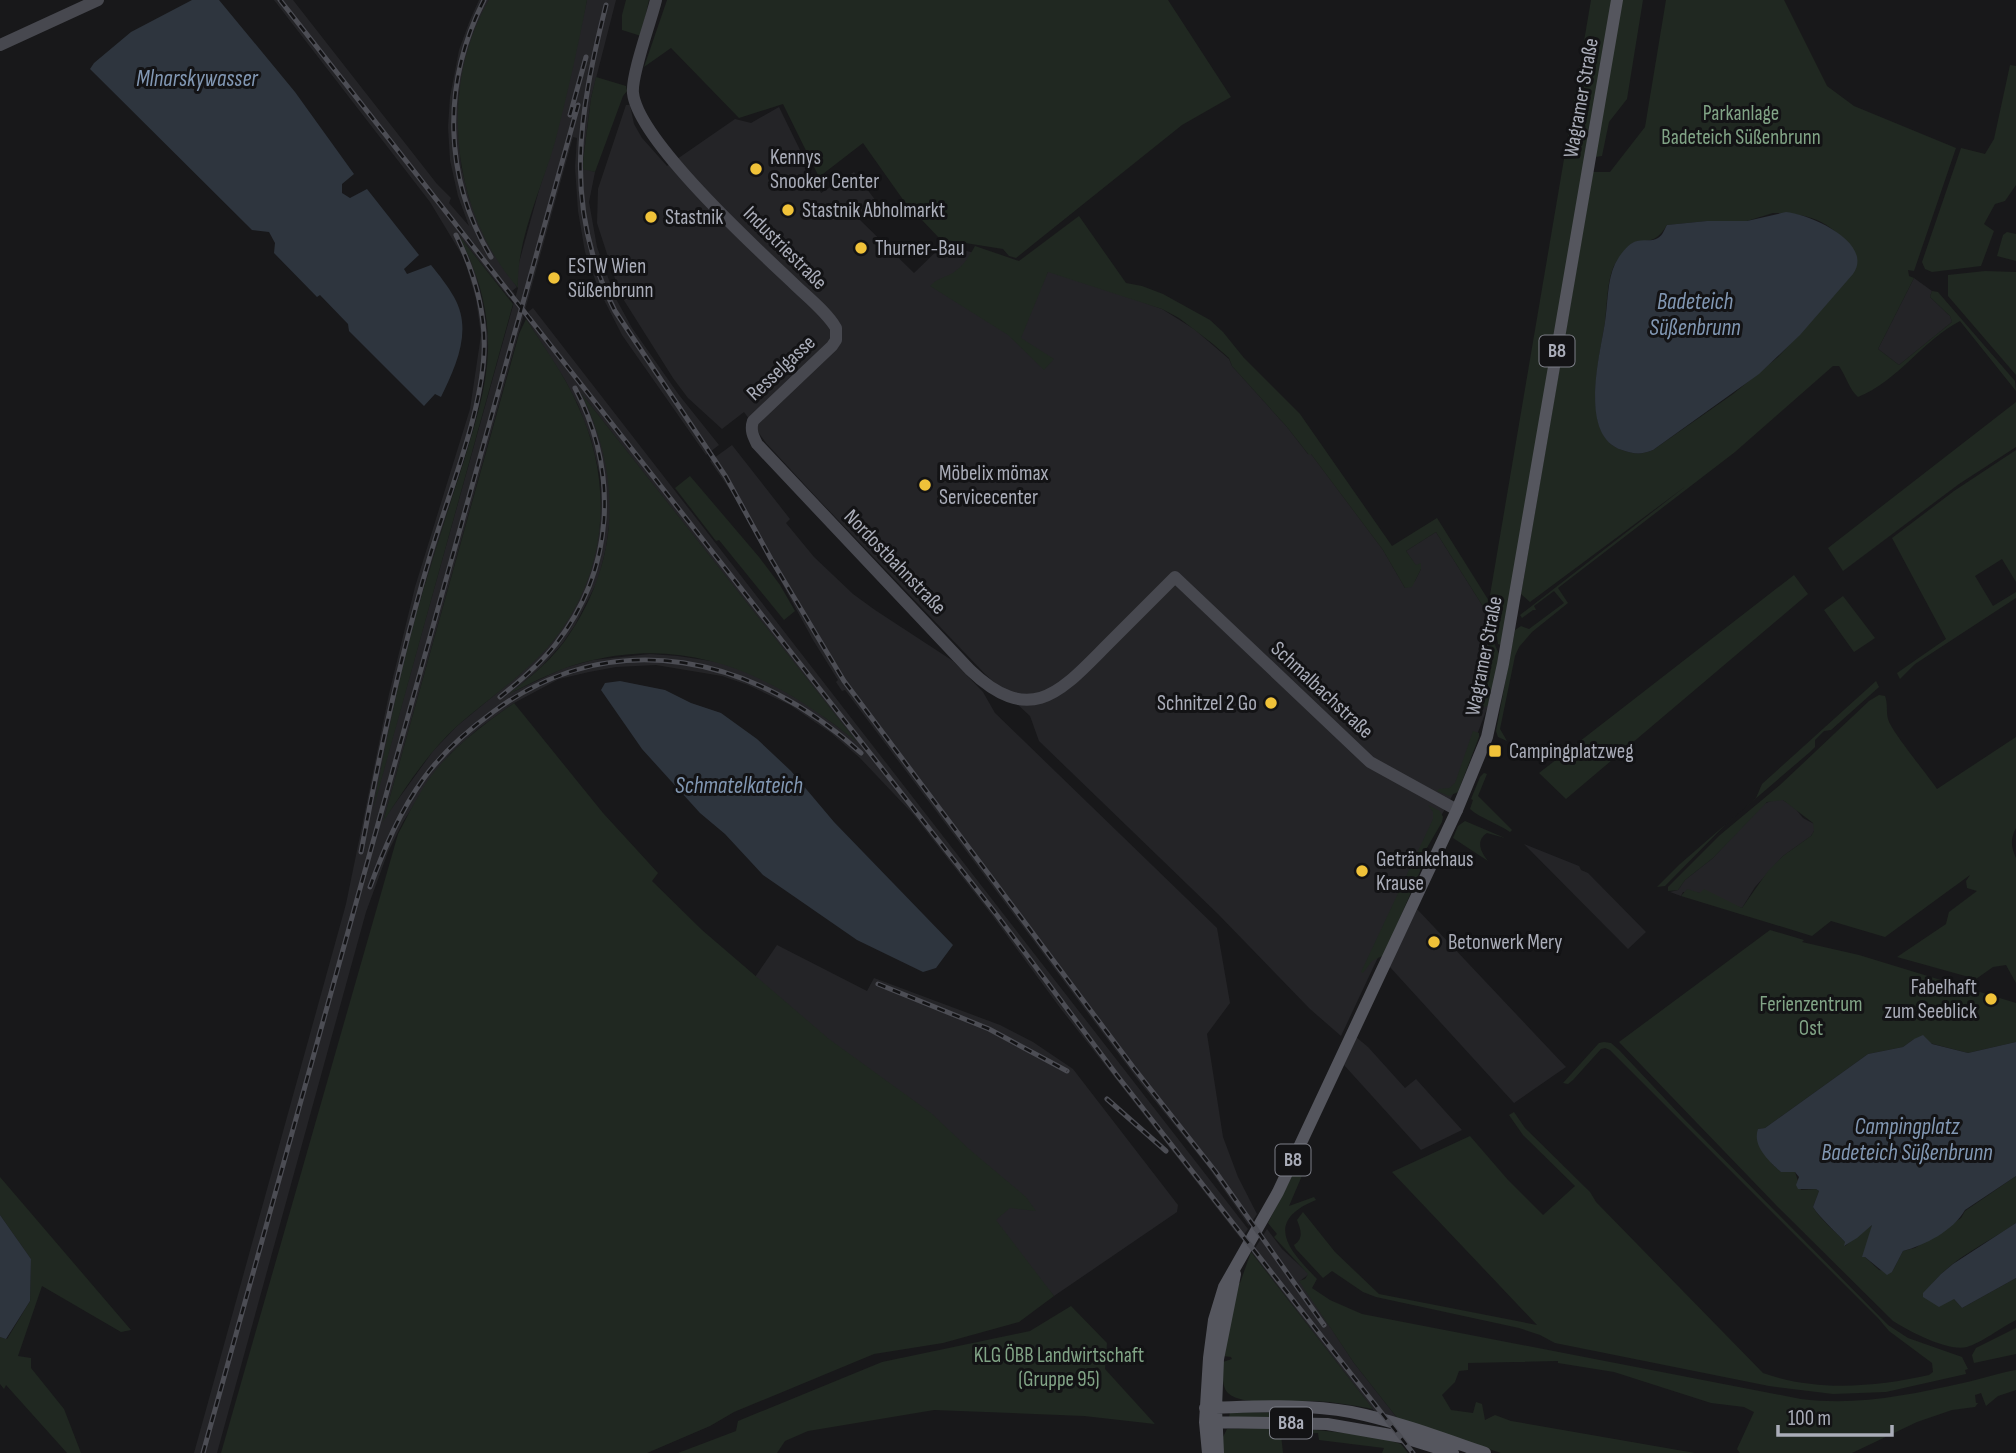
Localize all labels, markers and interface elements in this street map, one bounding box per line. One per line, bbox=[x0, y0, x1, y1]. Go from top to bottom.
street label: Wagramer Straße bbox=[1558, 36, 1604, 160]
water label: Mlnarskywasser bbox=[136, 65, 259, 93]
park label: Parkanlage Badeteich Süßenbrunn bbox=[1661, 101, 1821, 150]
place label: Kennys Snooker Center bbox=[770, 145, 879, 194]
marker: Kennys Snooker Center bbox=[748, 161, 764, 177]
place label: Stastnik Abholmarkt bbox=[802, 198, 945, 223]
street label: Industriestraße bbox=[738, 201, 832, 295]
marker: Stastnik Abholmarkt bbox=[780, 202, 796, 218]
place label: Stastnik bbox=[665, 205, 723, 230]
marker: Stastnik bbox=[643, 209, 659, 225]
place label: Thurner-Bau bbox=[875, 236, 964, 261]
marker: Thurner-Bau bbox=[853, 240, 869, 256]
place label: ESTW Wien Süßenbrunn bbox=[568, 254, 654, 303]
marker: ESTW Wien Süßenbrunn bbox=[546, 270, 562, 286]
water label: Badeteich Süßenbrunn bbox=[1649, 288, 1741, 342]
street label: Resselgasse bbox=[742, 330, 820, 406]
road number: B8 bbox=[1540, 336, 1574, 366]
place label: Möbelix mömax Servicecenter bbox=[939, 461, 1049, 510]
marker: Möbelix mömax Servicecenter bbox=[917, 477, 933, 493]
street label: Nordostbahnstraße bbox=[839, 504, 951, 620]
street label: Wagramer Straße bbox=[1460, 594, 1508, 718]
street label: Schmalbachstraße bbox=[1266, 636, 1378, 744]
place label: Schnitzel 2 Go bbox=[1157, 691, 1257, 716]
marker: Schnitzel 2 Go bbox=[1263, 695, 1279, 711]
place label: Campingplatzweg bbox=[1509, 739, 1634, 764]
marker: Campingplatzweg bbox=[1487, 743, 1503, 759]
water label: Schmatelkateich bbox=[675, 772, 803, 800]
place label: Getränkehaus Krause bbox=[1376, 847, 1474, 896]
marker: Getränkehaus Krause bbox=[1354, 863, 1370, 879]
place label: Betonwerk Mery bbox=[1448, 930, 1562, 955]
marker: Betonwerk Mery bbox=[1426, 934, 1442, 950]
place label: Fabelhaft zum Seeblick bbox=[1885, 975, 1977, 1024]
marker: Fabelhaft zum Seeblick bbox=[1983, 991, 1999, 1007]
park label: Ferienzentrum Ost bbox=[1760, 992, 1862, 1041]
water label: Campingplatz Badeteich Süßenbrunn bbox=[1821, 1113, 1993, 1167]
road number: B8 bbox=[1276, 1144, 1310, 1176]
park label: KLG ÖBB Landwirtschaft (Gruppe 95) bbox=[974, 1343, 1144, 1392]
scale bar bbox=[1778, 1394, 1892, 1438]
text: 100 m bbox=[1788, 1406, 1831, 1431]
road number: B8a bbox=[1270, 1408, 1312, 1438]

